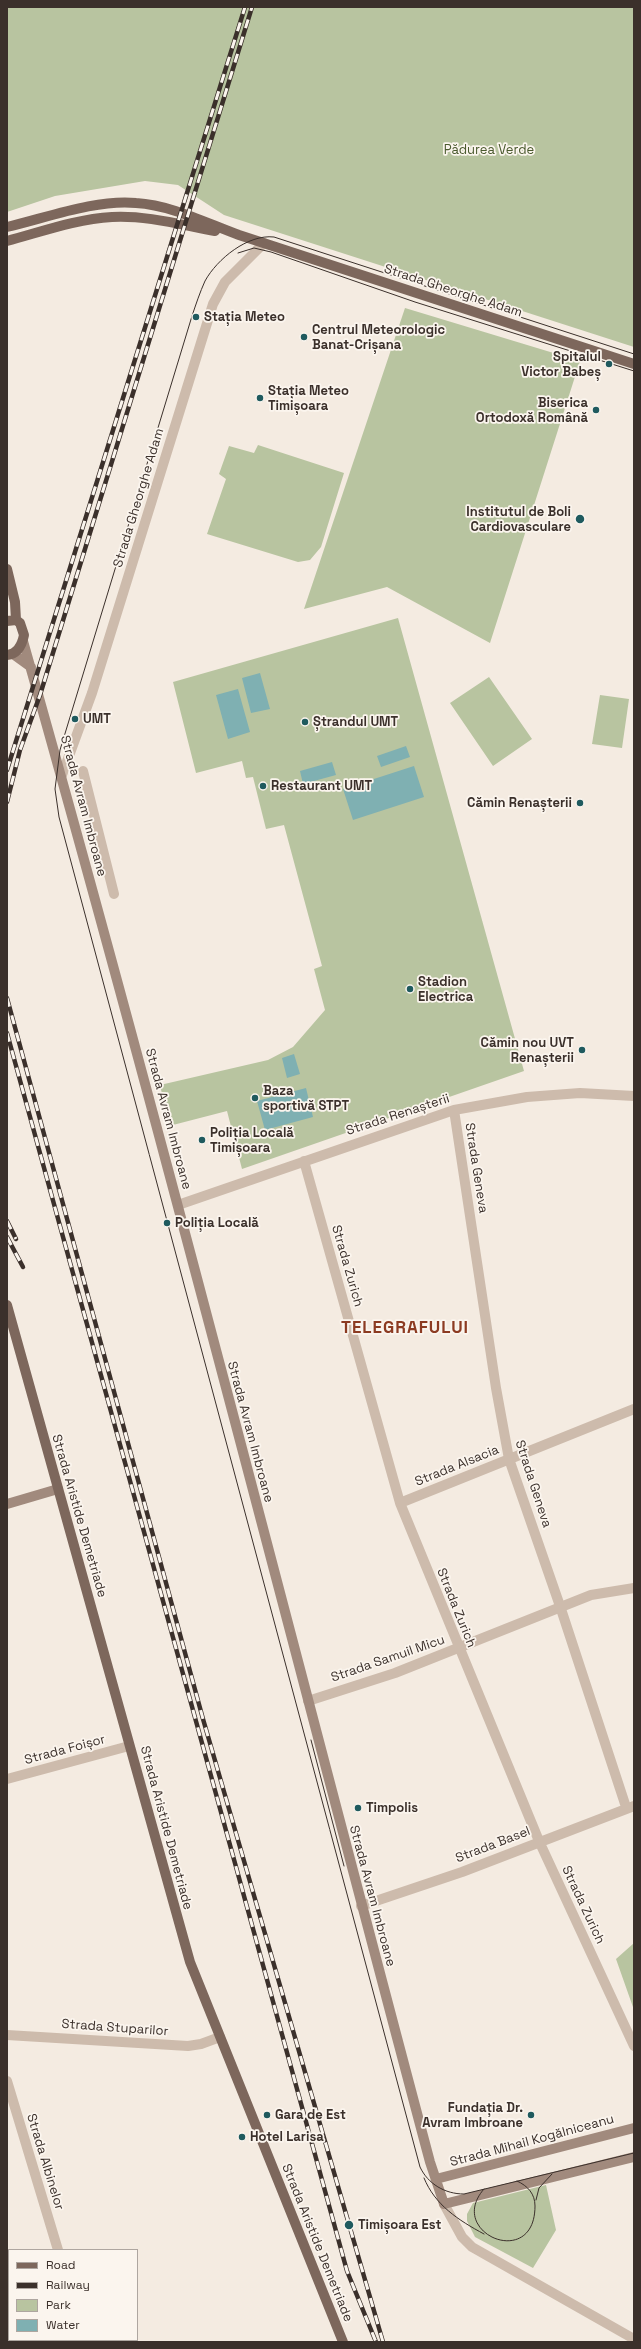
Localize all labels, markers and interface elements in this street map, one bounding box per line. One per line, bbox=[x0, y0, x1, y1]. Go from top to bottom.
park label: Pădurea Verde bbox=[444, 142, 534, 158]
street label: Strada Gheorghe Adam bbox=[382, 261, 524, 321]
place label: Stația Meteo bbox=[204, 309, 285, 325]
marker: Stația Meteo bbox=[191, 312, 201, 322]
place label: Centrul Meteorologic Banat-Crișana bbox=[312, 322, 445, 353]
marker: Centrul Meteorologic Banat-Crișana bbox=[299, 332, 309, 342]
place label: Spitalul Victor Babeș bbox=[521, 349, 601, 380]
marker: Spitalul Victor Babeș bbox=[604, 359, 614, 369]
place label: Stația Meteo Timișoara bbox=[268, 383, 349, 414]
marker: Stația Meteo Timișoara bbox=[255, 393, 265, 403]
place label: Biserica Ortodoxă Română bbox=[476, 395, 588, 426]
marker: Biserica Ortodoxă Română bbox=[591, 405, 601, 415]
street label: Strada Gheorghe Adam bbox=[110, 427, 168, 569]
place label: Institutul de Boli Cardiovasculare bbox=[466, 504, 571, 535]
marker: Institutul de Boli Cardiovasculare bbox=[574, 513, 586, 525]
place label: UMT bbox=[83, 711, 111, 727]
marker: UMT bbox=[70, 714, 80, 724]
place label: Ștrandul UMT bbox=[313, 714, 398, 730]
marker: Ștrandul UMT bbox=[300, 717, 310, 727]
street label: Strada Avram Imbroane bbox=[57, 734, 109, 878]
place label: Restaurant UMT bbox=[271, 778, 372, 794]
marker: Restaurant UMT bbox=[258, 781, 268, 791]
place label: Cămin Renașterii bbox=[467, 795, 572, 811]
marker: Cămin Renașterii bbox=[575, 798, 585, 808]
place label: Stadion Electrica bbox=[418, 974, 473, 1005]
marker: Stadion Electrica bbox=[405, 984, 415, 994]
place label: Cămin nou UVT Renașterii bbox=[481, 1035, 574, 1066]
marker: Cămin nou UVT Renașterii bbox=[577, 1045, 587, 1055]
street label: Strada Avram Imbroane bbox=[142, 1047, 194, 1191]
place label: Baza sportivă STPT bbox=[263, 1083, 349, 1114]
street label: Strada Renașterii bbox=[344, 1091, 452, 1139]
marker: Baza sportivă STPT bbox=[250, 1093, 260, 1103]
street label: Strada Geneva bbox=[461, 1122, 491, 1214]
place label: Poliția Locală Timișoara bbox=[210, 1125, 294, 1156]
marker: Poliția Locală Timișoara bbox=[197, 1135, 207, 1145]
place label: Poliția Locală bbox=[175, 1215, 259, 1231]
marker: Poliția Locală bbox=[162, 1218, 172, 1228]
street label: Strada Zurich bbox=[328, 1223, 366, 1309]
district label: TELEGRAFULUI bbox=[341, 1318, 469, 1338]
street label: Strada Avram Imbroane bbox=[224, 1360, 276, 1504]
street label: Strada Aristide Demetriade bbox=[48, 1433, 110, 1599]
street label: Strada Geneva bbox=[512, 1438, 554, 1530]
street label: Strada Alsacia bbox=[413, 1442, 501, 1490]
street label: Strada Zurich bbox=[433, 1566, 479, 1650]
street label: Strada Samuil Micu bbox=[329, 1632, 447, 1686]
street label: Strada Foișor bbox=[23, 1732, 107, 1768]
street label: Strada Aristide Demetriade bbox=[137, 1744, 195, 1912]
place label: Timpolis bbox=[366, 1800, 418, 1816]
marker: Timpolis bbox=[353, 1803, 363, 1813]
street label: Strada Avram Imbroane bbox=[346, 1824, 398, 1968]
street label: Strada Basel bbox=[453, 1824, 533, 1866]
street label: Strada Zurich bbox=[558, 1863, 608, 1947]
street label: Strada Stuparilor bbox=[61, 2016, 169, 2040]
place label: Fundația Dr. Avram Imbroane bbox=[422, 2100, 523, 2131]
place label: Gara de Est bbox=[275, 2107, 346, 2123]
marker: Gara de Est bbox=[262, 2110, 272, 2120]
marker: Fundația Dr. Avram Imbroane bbox=[526, 2110, 536, 2120]
street label: Strada Albinelor bbox=[23, 2112, 67, 2212]
street label: Strada Mihail Kogălniceanu bbox=[448, 2112, 616, 2170]
place label: Hotel Larisa bbox=[250, 2129, 324, 2145]
marker: Hotel Larisa bbox=[237, 2132, 247, 2142]
street label: Strada Aristide Demetriade bbox=[278, 2162, 356, 2324]
place label: Timișoara Est bbox=[358, 2217, 441, 2233]
marker: Timișoara Est bbox=[343, 2219, 355, 2231]
legend bbox=[8, 2249, 138, 2341]
text: Road bbox=[46, 2257, 75, 2273]
text: Railway bbox=[46, 2277, 90, 2293]
text: Park bbox=[46, 2297, 71, 2313]
text: Water bbox=[46, 2317, 80, 2333]

